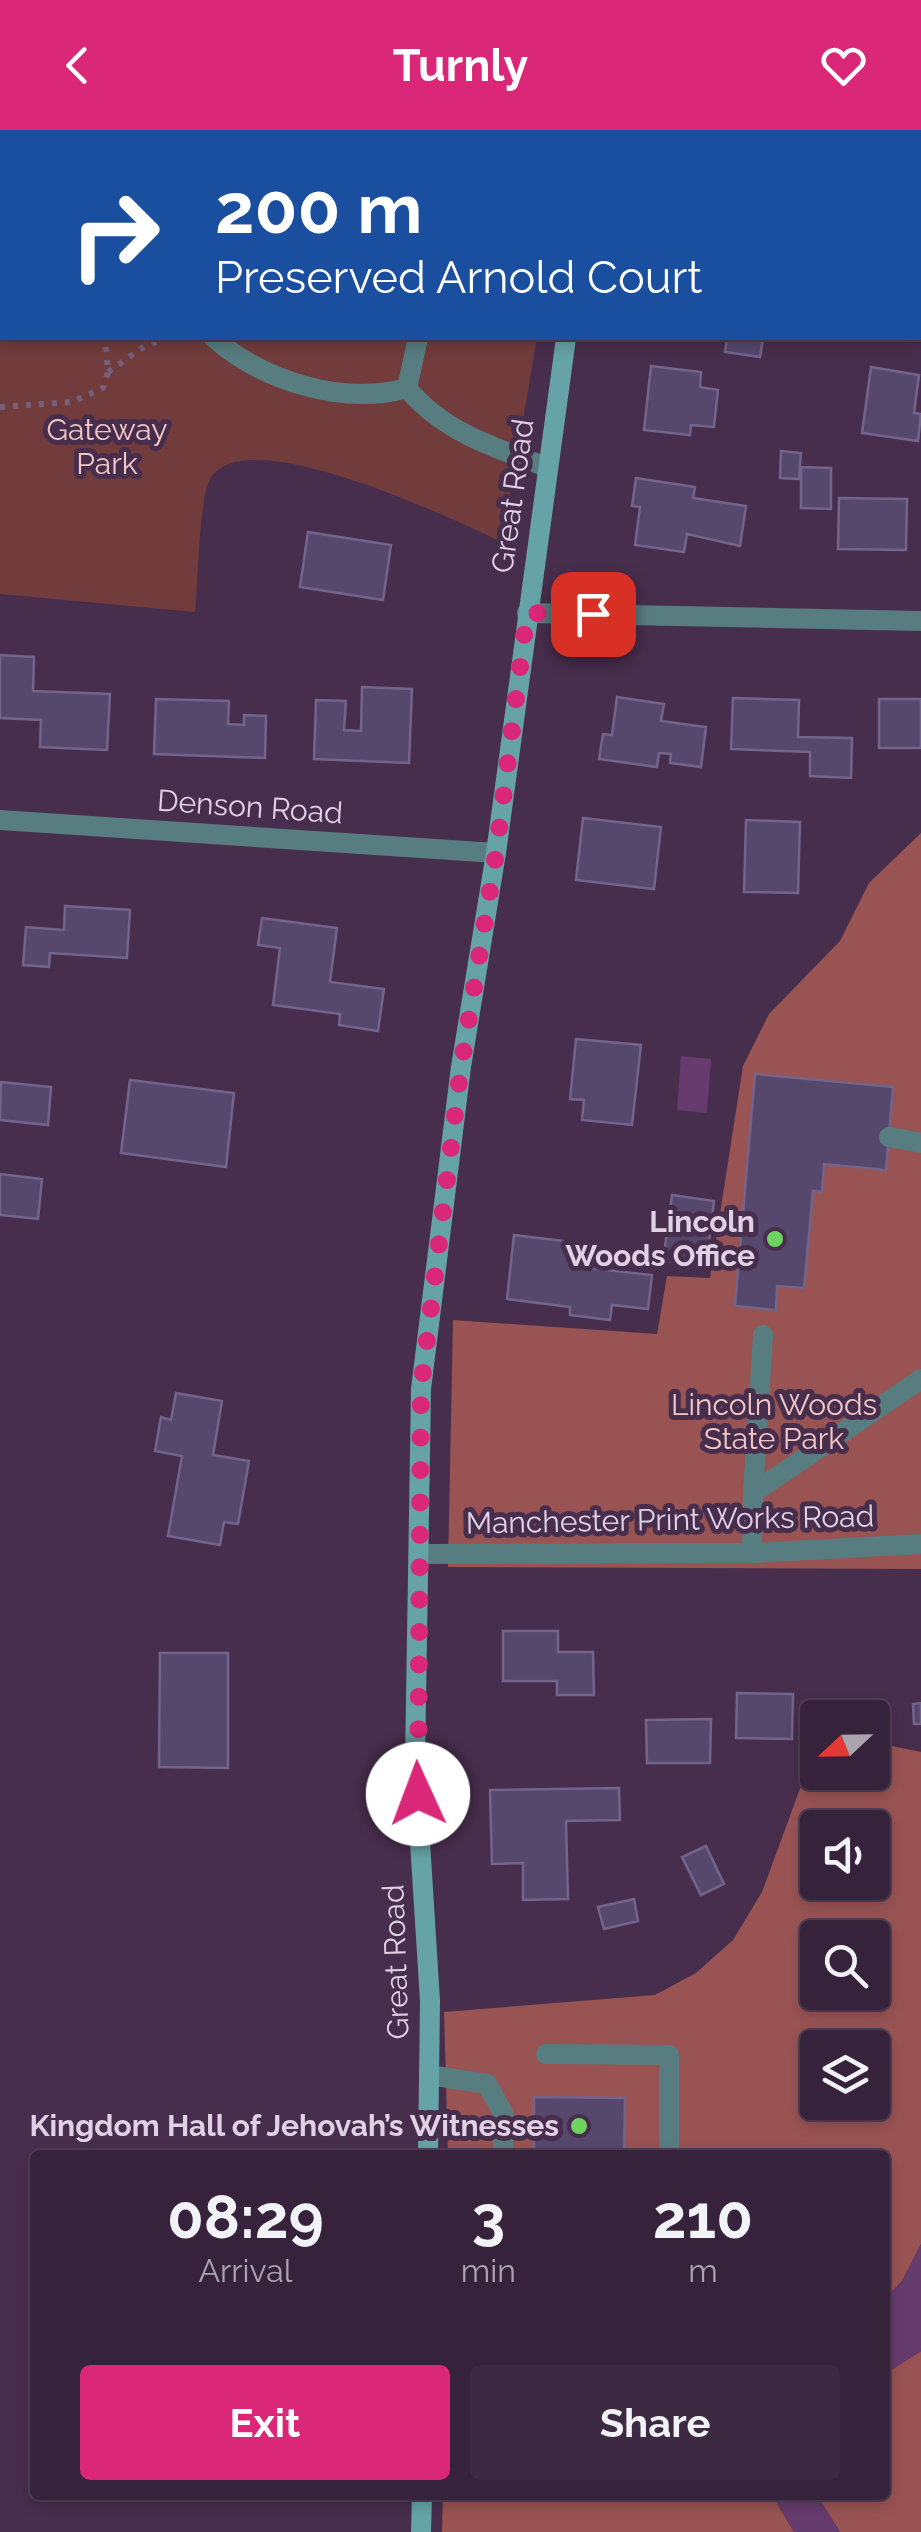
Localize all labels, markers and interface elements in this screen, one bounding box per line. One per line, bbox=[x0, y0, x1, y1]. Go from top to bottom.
icon: back bbox=[50, 38, 105, 93]
icon: heart bbox=[816, 38, 871, 93]
text: Turnly bbox=[393, 39, 528, 92]
text: 200 m bbox=[215, 167, 422, 249]
icon: right bbox=[50, 170, 180, 300]
text: Preserved Arnold Court bbox=[215, 251, 702, 304]
park label: Gateway Park bbox=[47, 412, 167, 481]
street label: Great Road bbox=[484, 417, 541, 575]
pin bbox=[551, 572, 636, 657]
icon: arrive bbox=[566, 587, 621, 642]
street label: Denson Road bbox=[156, 783, 344, 830]
place label: Lincoln Woods Office bbox=[565, 1204, 755, 1273]
marker: Lincoln Woods Office bbox=[764, 1228, 786, 1250]
park label: Lincoln Woods State Park bbox=[671, 1387, 877, 1456]
street label: Manchester Print Works Road bbox=[466, 1498, 874, 1541]
north arrow bbox=[800, 1700, 890, 1790]
map controls bbox=[800, 1700, 890, 2120]
position arrow bbox=[366, 1742, 470, 1846]
button: sound bbox=[800, 1810, 890, 1900]
street label: Great Road bbox=[375, 1884, 416, 2040]
button: search bbox=[800, 1920, 890, 2010]
button: layers bbox=[800, 2030, 890, 2120]
place label: Kingdom Hall of Jehovah’s Witnesses bbox=[29, 2108, 559, 2143]
marker: Kingdom Hall of Jehovah’s Witnesses bbox=[568, 2115, 590, 2137]
text: 08:29 bbox=[167, 2182, 324, 2252]
text: 3 bbox=[472, 2182, 505, 2252]
text: 210 bbox=[653, 2182, 753, 2252]
text: Arrival bbox=[198, 2252, 292, 2289]
text: min bbox=[461, 2252, 516, 2289]
text: m bbox=[688, 2252, 718, 2289]
button: Exit bbox=[80, 2365, 450, 2480]
button: Share bbox=[470, 2365, 840, 2480]

